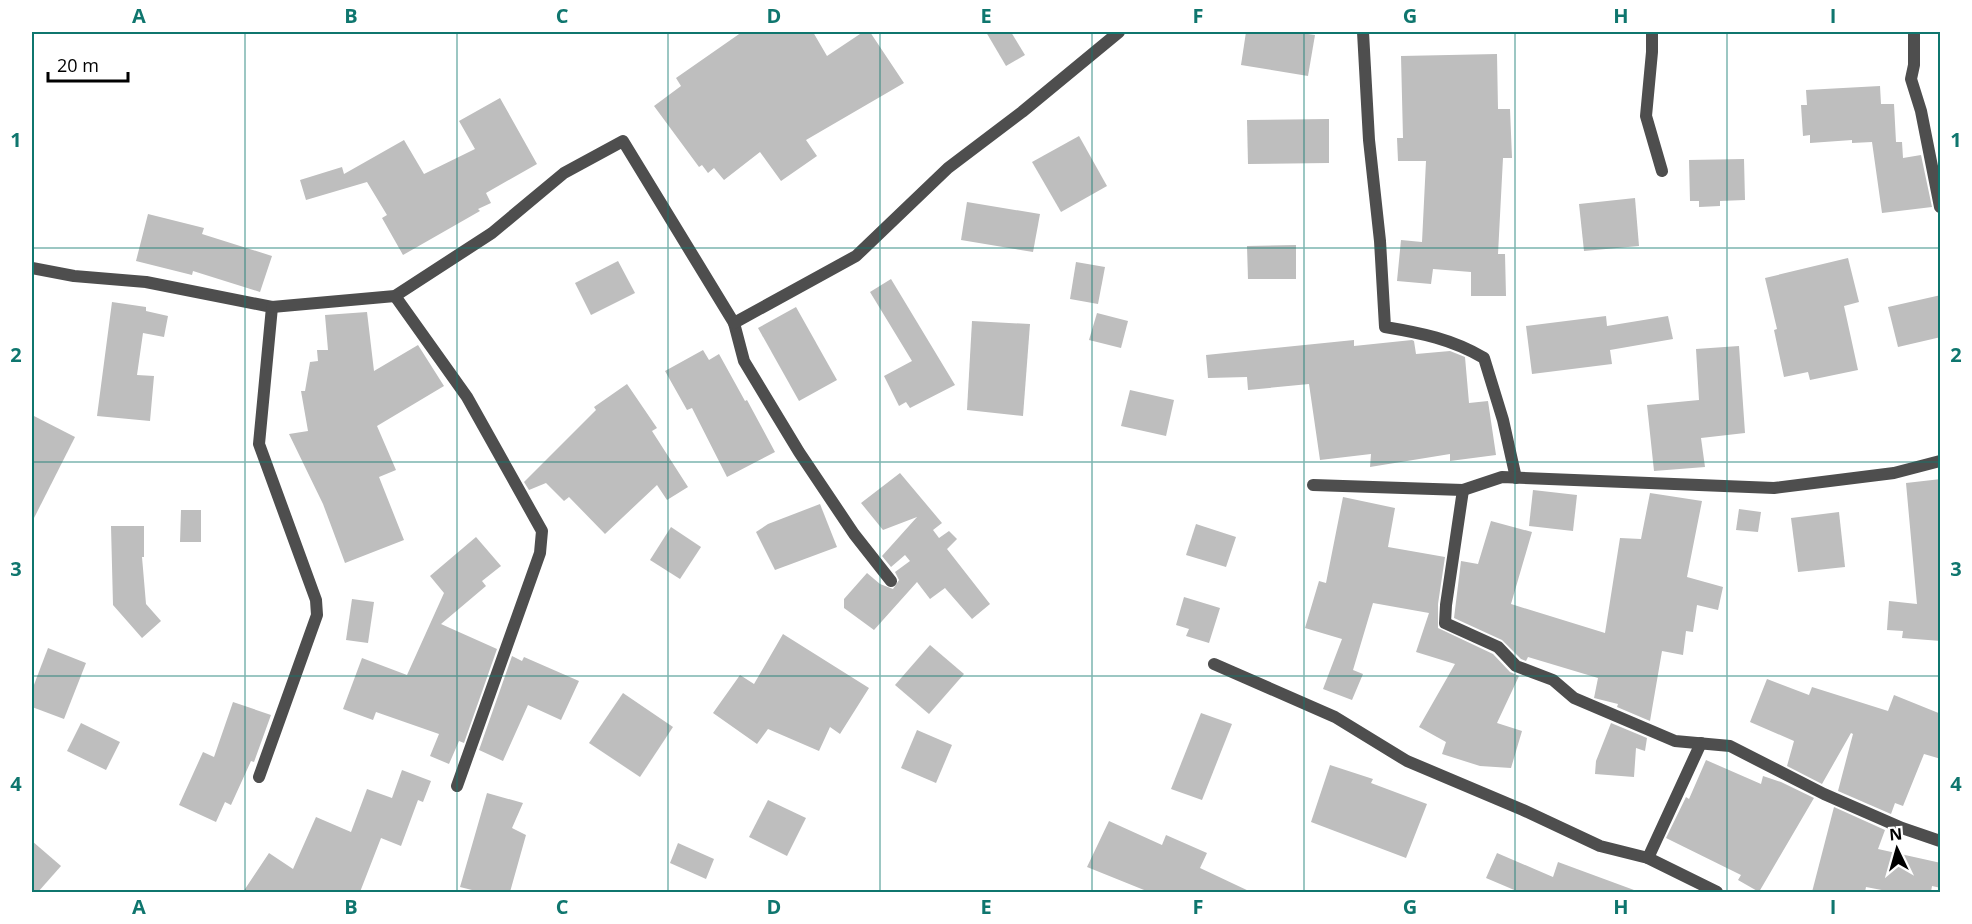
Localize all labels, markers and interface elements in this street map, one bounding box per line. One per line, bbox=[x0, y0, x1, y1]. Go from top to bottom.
text: A bbox=[132, 2, 146, 29]
text: B bbox=[344, 2, 358, 29]
text: C bbox=[556, 2, 569, 29]
text: D bbox=[767, 2, 781, 29]
text: E bbox=[980, 2, 992, 29]
text: F bbox=[1193, 2, 1203, 29]
text: G bbox=[1403, 2, 1417, 29]
text: H bbox=[1613, 2, 1629, 29]
text: I bbox=[1830, 2, 1836, 29]
scale bar bbox=[48, 45, 128, 83]
text: 20 m bbox=[57, 53, 99, 77]
text: 1 bbox=[10, 126, 22, 153]
text: 1 bbox=[1950, 126, 1962, 153]
text: 2 bbox=[10, 341, 22, 368]
text: 2 bbox=[1950, 341, 1962, 368]
text: 3 bbox=[10, 555, 22, 582]
text: 3 bbox=[1950, 555, 1962, 582]
text: 4 bbox=[10, 770, 22, 797]
text: 4 bbox=[1950, 770, 1962, 797]
north arrow bbox=[1867, 819, 1927, 879]
text: N bbox=[1888, 823, 1903, 846]
text: A bbox=[132, 893, 146, 920]
text: B bbox=[344, 893, 358, 920]
text: C bbox=[556, 893, 569, 920]
text: D bbox=[767, 893, 781, 920]
text: E bbox=[980, 893, 992, 920]
text: F bbox=[1193, 893, 1203, 920]
text: G bbox=[1403, 893, 1417, 920]
text: H bbox=[1613, 893, 1629, 920]
text: I bbox=[1830, 893, 1836, 920]

